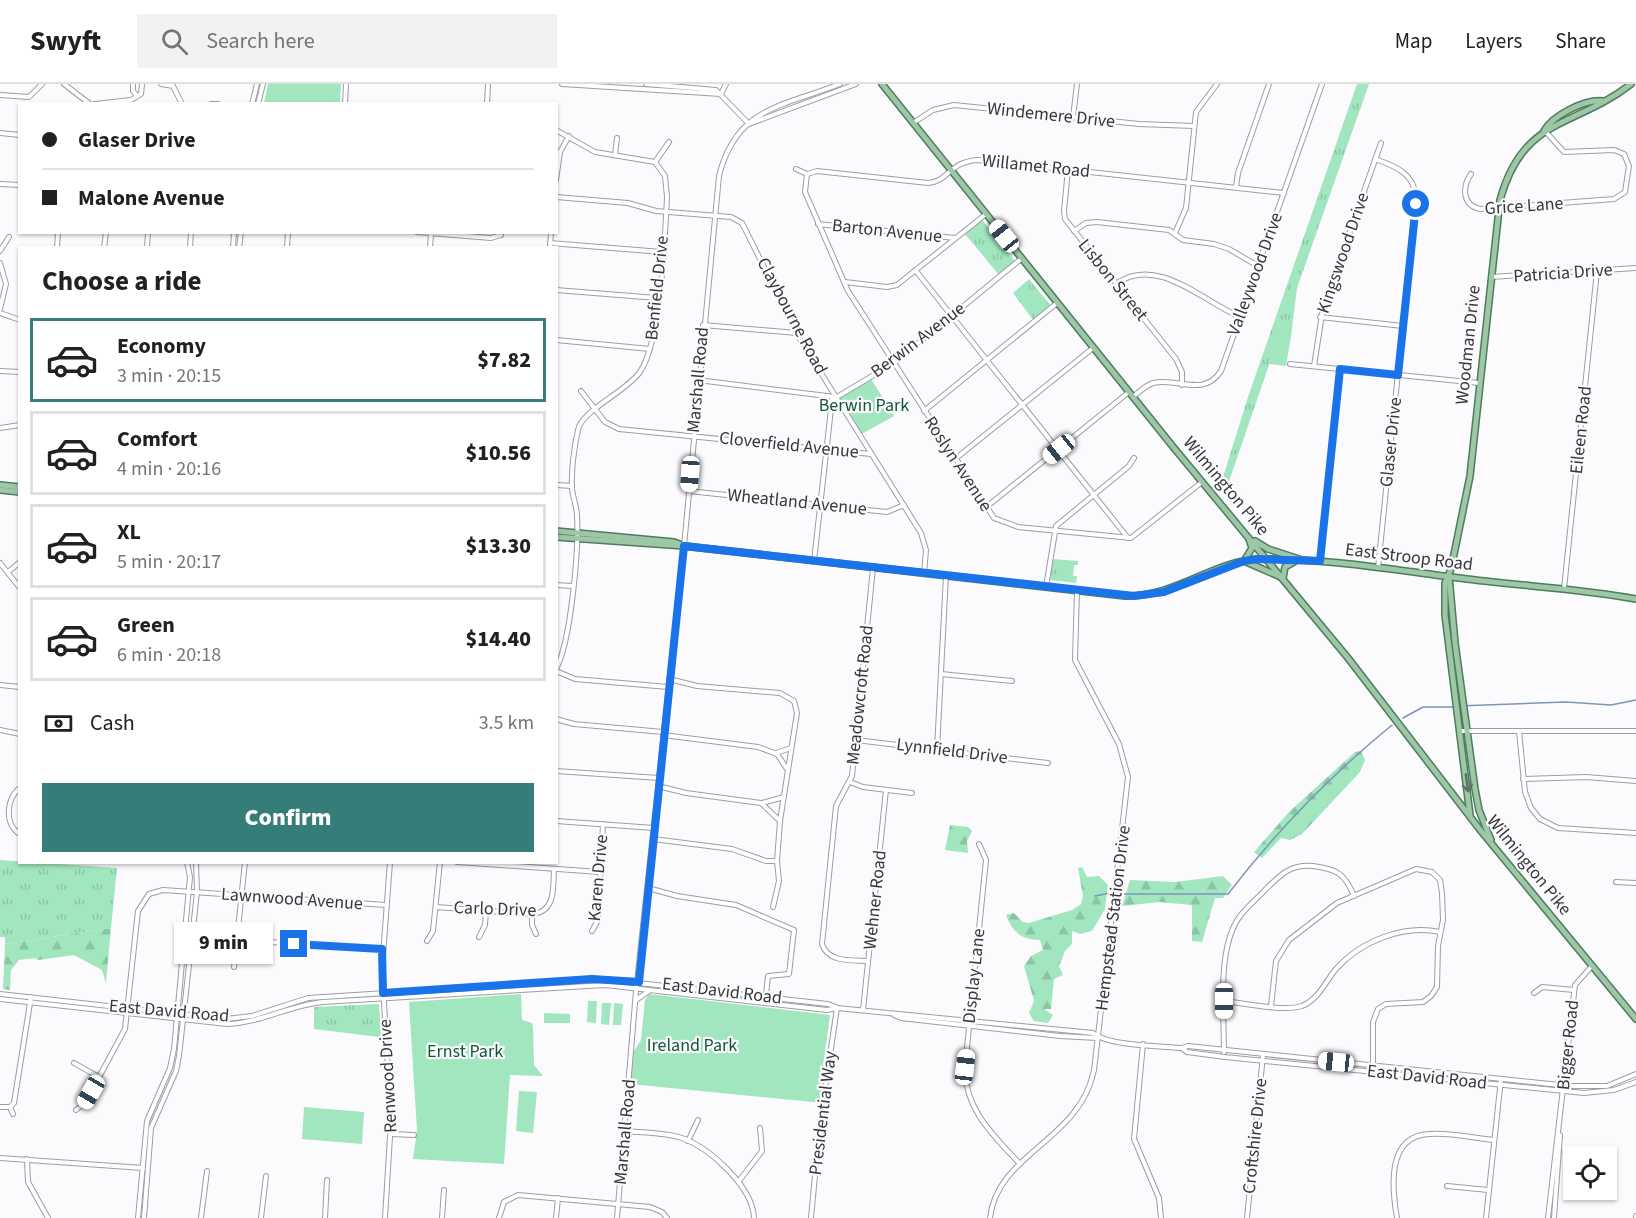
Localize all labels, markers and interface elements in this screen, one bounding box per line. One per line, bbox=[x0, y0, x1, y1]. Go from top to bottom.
search box bbox=[137, 14, 557, 68]
text: Swyft bbox=[30, 21, 101, 61]
icon: search bbox=[158, 25, 191, 58]
text: Search here bbox=[206, 25, 315, 57]
text: Map bbox=[1395, 26, 1432, 56]
text: Layers bbox=[1465, 26, 1522, 56]
text: Share bbox=[1555, 26, 1606, 56]
street label: Windemere Drive bbox=[986, 96, 1116, 134]
text: Glaser Drive bbox=[78, 124, 196, 156]
street label: Willamet Road bbox=[981, 148, 1091, 184]
text: Malone Avenue bbox=[78, 182, 225, 214]
street label: Kingswood Drive bbox=[1311, 189, 1375, 317]
route start bbox=[1402, 190, 1429, 217]
street label: Grice Lane bbox=[1484, 191, 1564, 221]
street label: Valleywood Drive bbox=[1221, 209, 1289, 339]
street label: Barton Avenue bbox=[831, 213, 943, 249]
car bbox=[986, 216, 1022, 256]
street label: Benfield Drive bbox=[639, 234, 675, 342]
street label: Lisbon Street bbox=[1072, 234, 1154, 326]
street label: Claybourne Road bbox=[751, 253, 833, 379]
street label: Patricia Drive bbox=[1513, 257, 1613, 289]
text: Choose a ride bbox=[42, 262, 202, 301]
street label: Woodman Drive bbox=[1449, 284, 1487, 406]
street label: Berwin Avenue bbox=[866, 296, 970, 384]
street label: Marshall Road bbox=[681, 326, 715, 434]
text: Economy bbox=[117, 330, 206, 362]
icon: car bbox=[45, 333, 99, 387]
text: $7.82 bbox=[477, 344, 531, 376]
text: 3 min · 20:15 bbox=[117, 362, 221, 390]
street label: Eileen Road bbox=[1564, 385, 1598, 475]
park label: Berwin Park bbox=[819, 393, 909, 418]
street label: Glaser Drive bbox=[1374, 396, 1408, 488]
street label: Roslyn Avenue bbox=[918, 411, 998, 517]
text: Comfort bbox=[117, 423, 198, 455]
street label: Cloverfield Avenue bbox=[718, 425, 860, 465]
icon: car bbox=[45, 426, 99, 480]
car bbox=[1039, 431, 1079, 467]
street label: Wilmington Pike bbox=[1177, 431, 1275, 541]
text: $10.56 bbox=[465, 437, 531, 469]
text: 4 min · 20:16 bbox=[117, 455, 221, 483]
car bbox=[680, 455, 700, 493]
street label: Wheatland Avenue bbox=[726, 482, 868, 522]
text: XL bbox=[117, 516, 141, 548]
icon: car bbox=[45, 519, 99, 573]
text: $13.30 bbox=[465, 530, 531, 562]
street label: East Stroop Road bbox=[1344, 537, 1474, 577]
text: 5 min · 20:17 bbox=[117, 548, 221, 576]
text: Green bbox=[117, 609, 175, 641]
icon: car bbox=[45, 612, 99, 666]
text: $14.40 bbox=[465, 623, 531, 655]
street label: Meadowcroft Road bbox=[840, 624, 880, 766]
text: 6 min · 20:18 bbox=[117, 641, 221, 669]
icon: cash bbox=[42, 707, 75, 740]
text: Cash bbox=[90, 707, 135, 739]
text: 3.5 km bbox=[479, 709, 534, 737]
street label: Lynnfield Drive bbox=[895, 732, 1009, 770]
one-way arrow bbox=[1461, 773, 1472, 793]
button: Confirm bbox=[42, 783, 534, 852]
street label: Wilmington Pike bbox=[1481, 809, 1577, 921]
street label: Hempstead Station Drive bbox=[1089, 824, 1137, 1012]
street label: Karen Drive bbox=[582, 834, 614, 922]
street label: Wehner Road bbox=[857, 849, 893, 951]
street label: Lawnwood Avenue bbox=[220, 882, 364, 916]
street label: Carlo Drive bbox=[453, 895, 537, 923]
callout: 9 min bbox=[174, 923, 273, 965]
street label: Display Lane bbox=[957, 927, 991, 1025]
text: 9 min bbox=[199, 929, 248, 957]
route end bbox=[280, 930, 307, 957]
street label: East David Road bbox=[661, 971, 783, 1011]
car bbox=[1215, 983, 1233, 1019]
street label: East David Road bbox=[108, 993, 230, 1029]
street label: Bigger Road bbox=[1551, 999, 1585, 1091]
street label: Renwood Drive bbox=[373, 1018, 403, 1133]
park label: Ireland Park bbox=[647, 1033, 737, 1058]
park label: Ernst Park bbox=[427, 1039, 503, 1064]
car bbox=[954, 1048, 976, 1086]
street label: Presidential Way bbox=[803, 1049, 843, 1177]
car bbox=[1317, 1051, 1355, 1073]
street label: East David Road bbox=[1366, 1058, 1488, 1096]
car bbox=[74, 1072, 108, 1112]
street label: Croftshire Drive bbox=[1237, 1077, 1273, 1195]
street label: Marshall Road bbox=[608, 1078, 642, 1186]
map controls bbox=[1563, 1146, 1617, 1200]
button: locate bbox=[1563, 1146, 1617, 1200]

